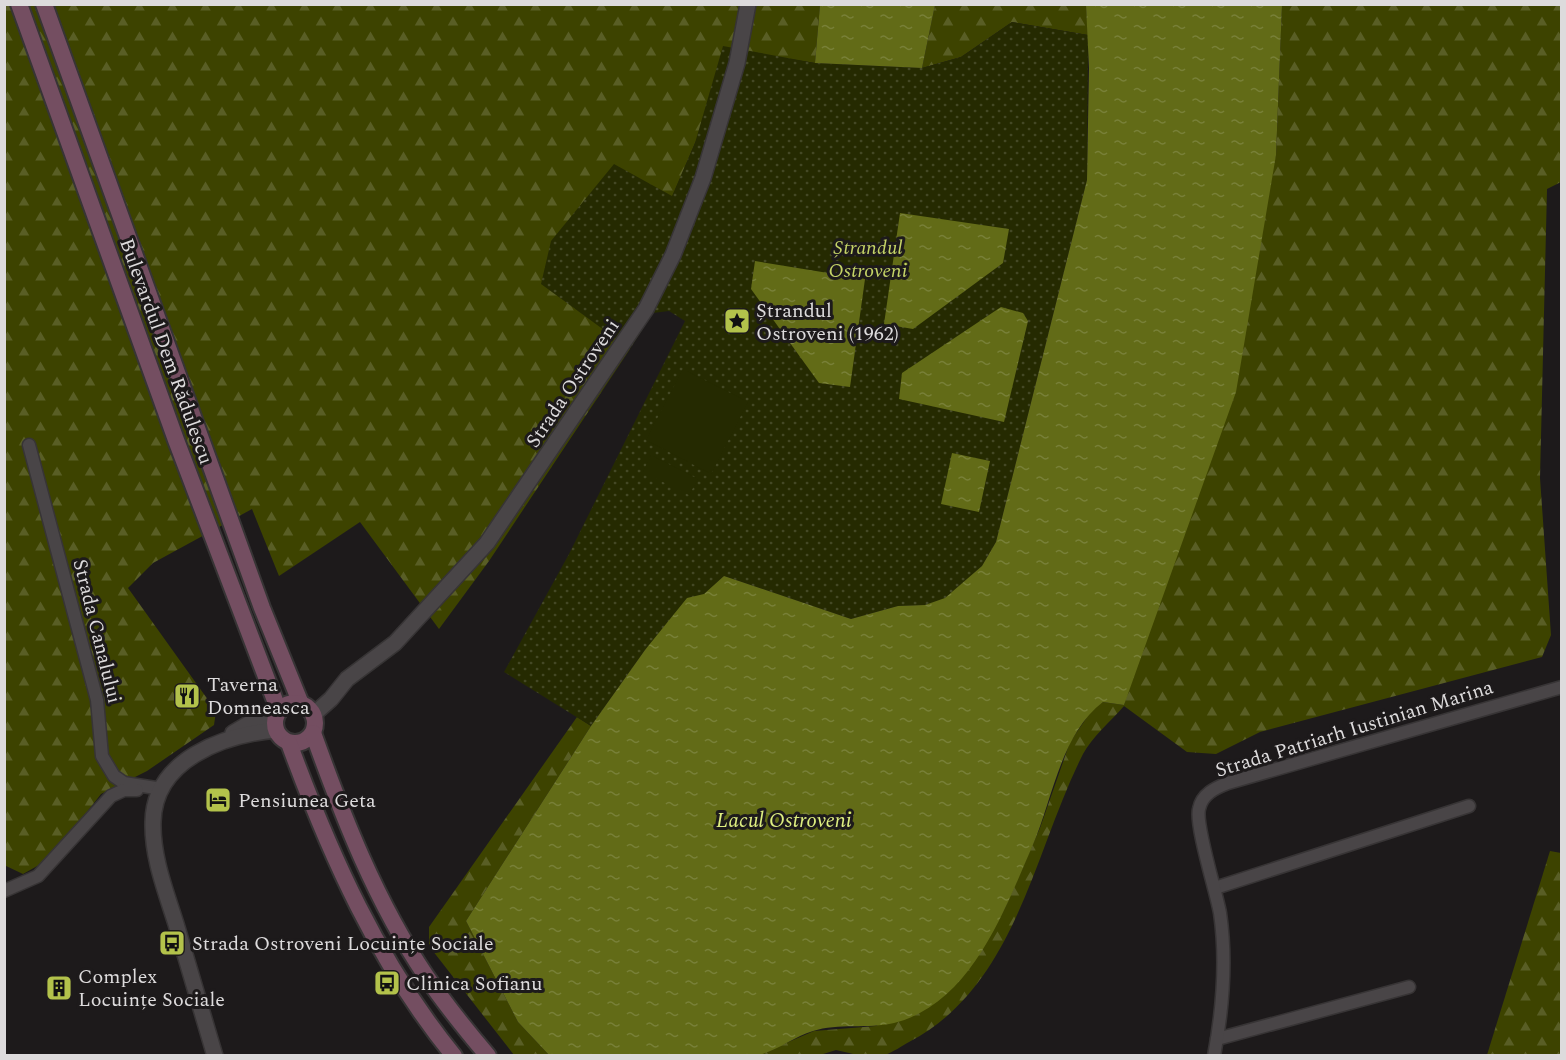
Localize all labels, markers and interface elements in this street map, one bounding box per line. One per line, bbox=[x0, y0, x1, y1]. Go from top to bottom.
park label: Ștrandul Ostroveni bbox=[829, 233, 908, 286]
street label: Bulevardul Dem Rădulescu bbox=[111, 234, 221, 469]
place label: Ștrandul Ostroveni (1962) bbox=[756, 296, 899, 349]
place icon: Ștrandul Ostroveni (1962) bbox=[722, 306, 752, 336]
street label: Strada Ostroveni bbox=[519, 313, 627, 454]
street label: Strada Canalului bbox=[65, 556, 129, 707]
place label: Taverna Domneasca bbox=[207, 670, 310, 723]
street label: Strada Patriarh Iustinian Marina bbox=[1211, 672, 1497, 786]
restaurant icon: Taverna Domneasca bbox=[172, 681, 202, 711]
hotel icon: Pensiunea Geta bbox=[203, 785, 233, 815]
place label: Pensiunea Geta bbox=[238, 786, 376, 816]
water label: Lacul Ostroveni bbox=[716, 805, 852, 837]
bus stop icon: Strada Ostroveni Locuințe Sociale bbox=[157, 928, 187, 958]
place label: Strada Ostroveni Locuințe Sociale bbox=[192, 929, 494, 959]
place label: Complex Locuințe Sociale bbox=[78, 962, 225, 1015]
bus stop icon: Clinica Sofianu bbox=[372, 968, 402, 998]
place label: Clinica Sofianu bbox=[406, 969, 542, 999]
building icon: Complex Locuințe Sociale bbox=[44, 973, 74, 1003]

